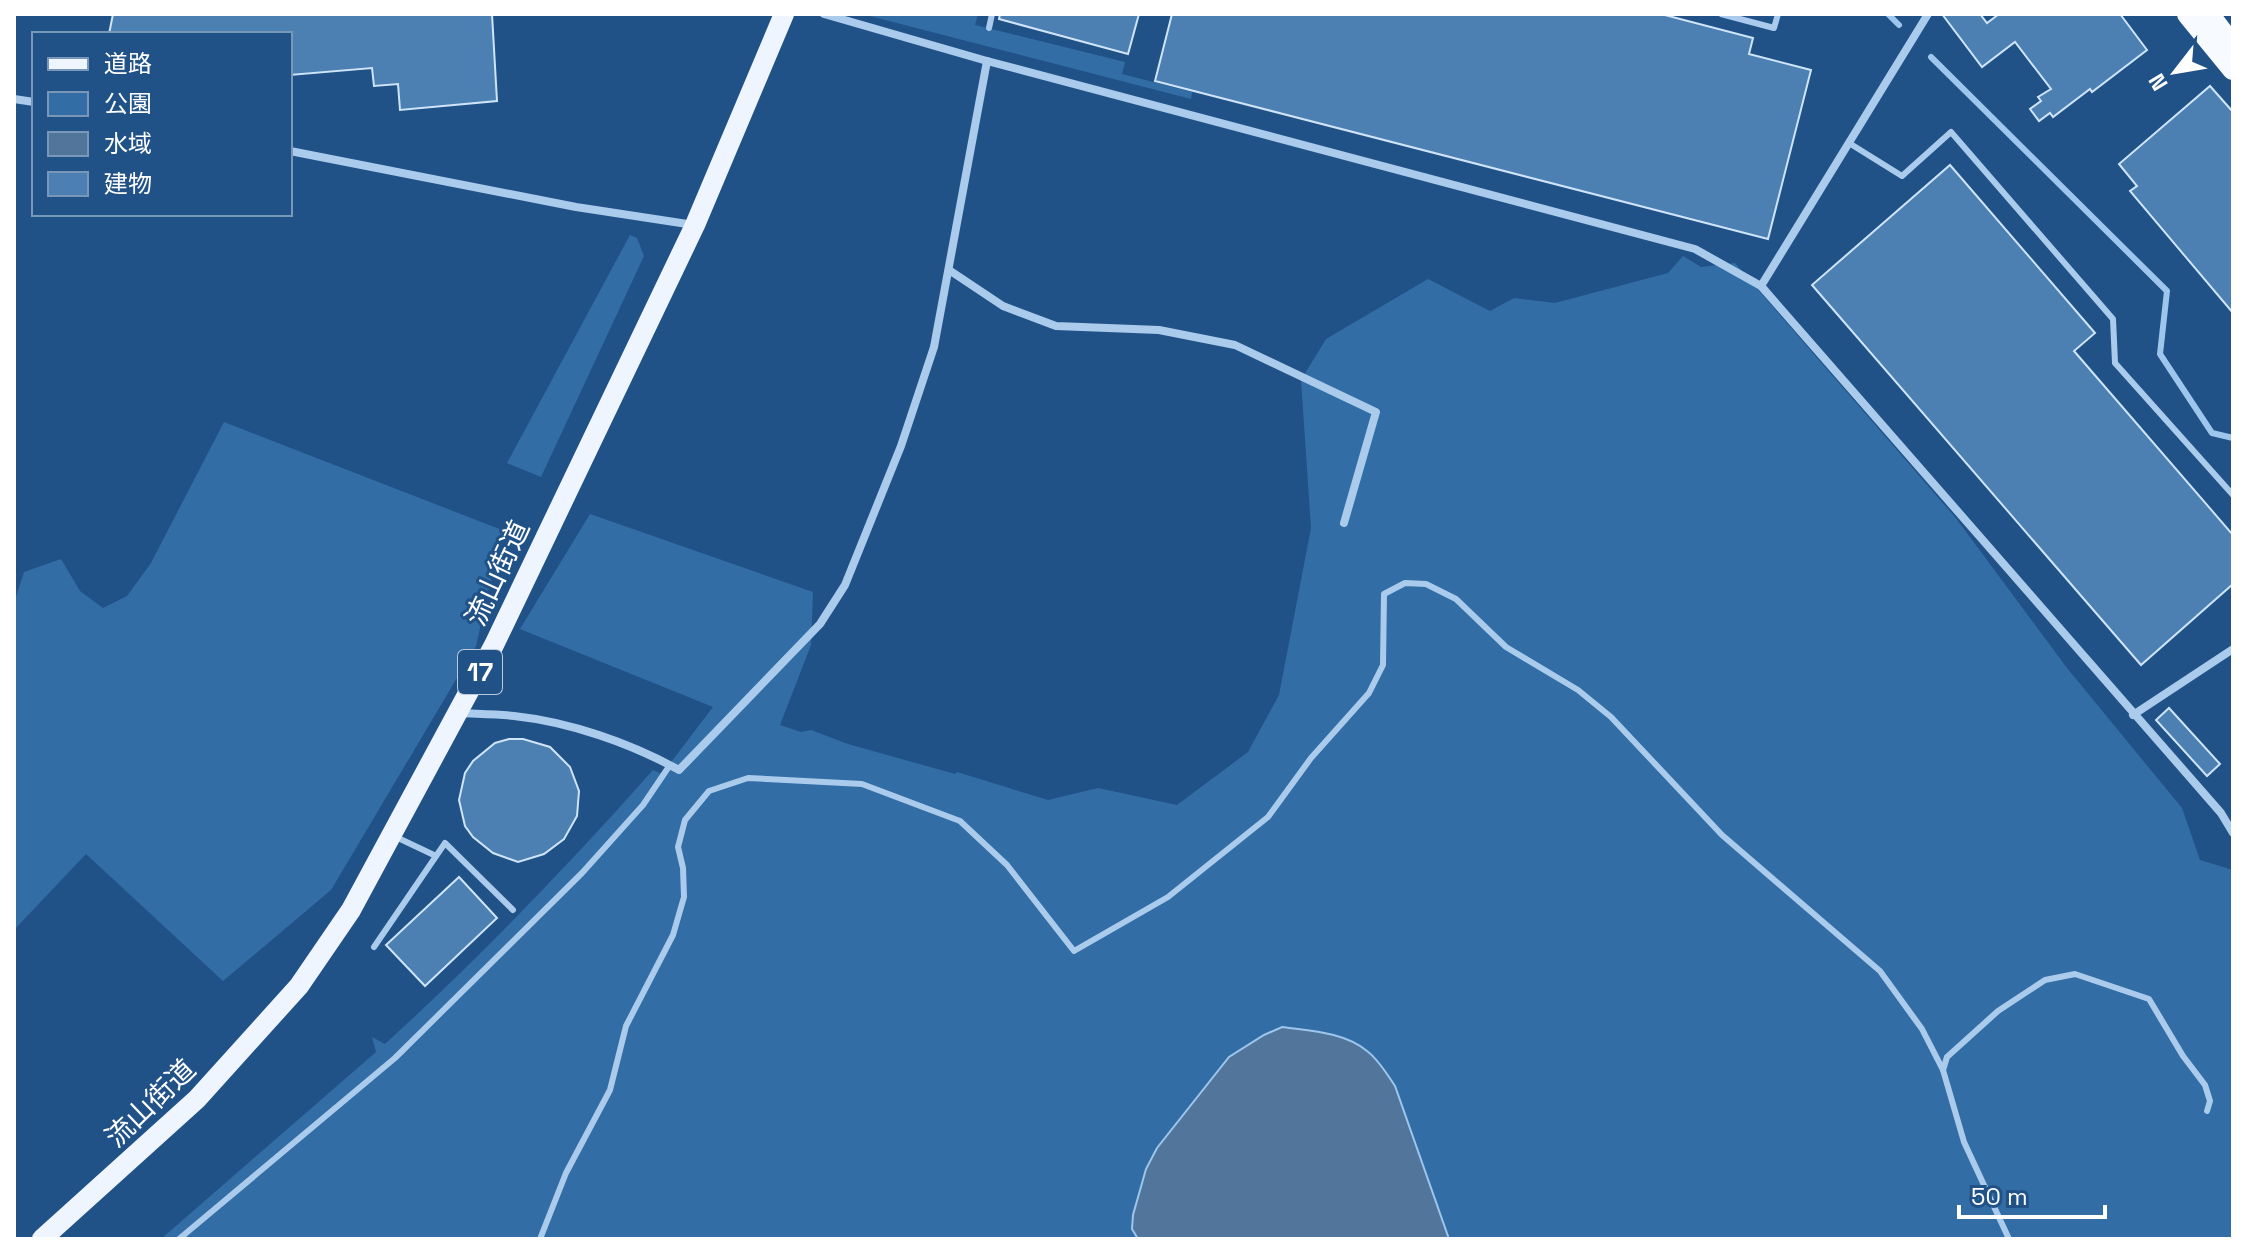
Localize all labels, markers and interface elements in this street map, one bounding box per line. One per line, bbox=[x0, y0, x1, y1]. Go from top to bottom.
legend bbox=[32, 32, 292, 216]
north arrow bbox=[2135, 32, 2215, 112]
text: 道路 bbox=[104, 48, 152, 79]
text: N bbox=[2142, 69, 2174, 96]
text: 公園 bbox=[104, 88, 152, 119]
text: 水域 bbox=[104, 128, 152, 159]
text: 建物 bbox=[104, 168, 152, 199]
street label: 流山街道 bbox=[457, 515, 537, 631]
road number: 17 bbox=[458, 650, 502, 694]
street label: 流山街道 bbox=[97, 1051, 203, 1155]
scale bar bbox=[1959, 1169, 2105, 1219]
text: 50 m bbox=[1971, 1181, 2028, 1212]

